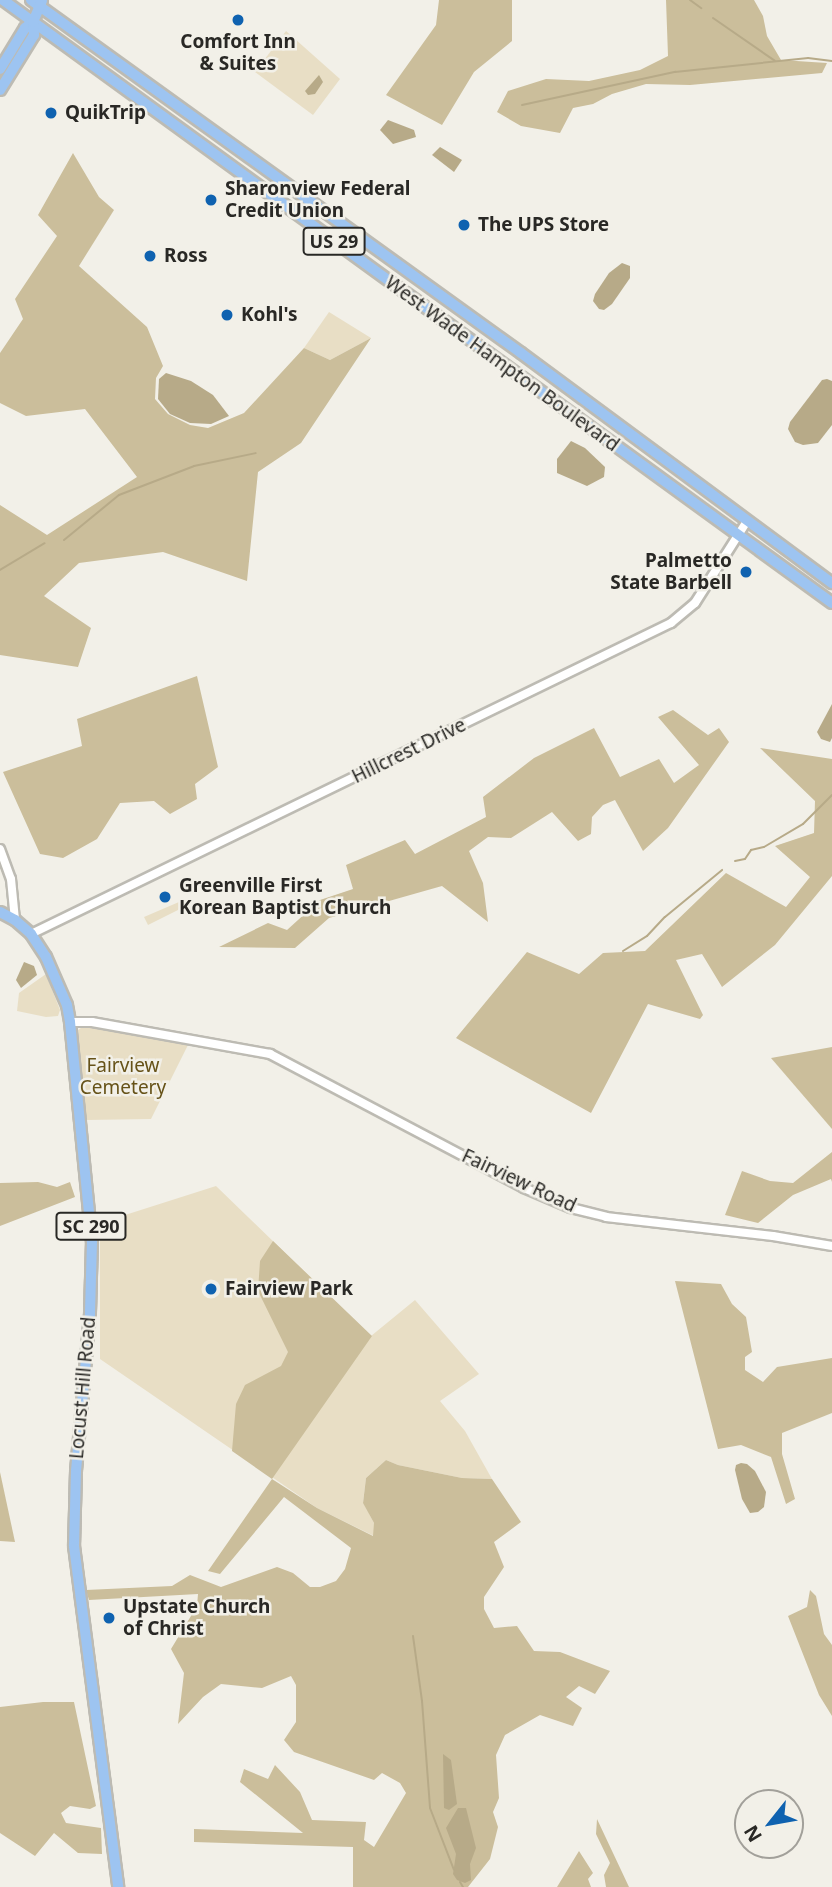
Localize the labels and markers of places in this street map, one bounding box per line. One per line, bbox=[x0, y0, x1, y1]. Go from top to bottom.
marker: Comfort Inn & Suites bbox=[230, 12, 246, 28]
place label: Comfort Inn & Suites bbox=[180, 31, 296, 75]
place label: QuikTrip bbox=[65, 102, 146, 124]
marker: QuikTrip bbox=[43, 105, 59, 121]
place label: Sharonview Federal Credit Union bbox=[225, 178, 411, 222]
marker: Sharonview Federal Credit Union bbox=[203, 192, 219, 208]
place label: The UPS Store bbox=[478, 214, 609, 236]
marker: The UPS Store bbox=[456, 217, 472, 233]
place label: Ross bbox=[164, 245, 207, 267]
marker: Ross bbox=[142, 248, 158, 264]
place label: Kohl's bbox=[241, 304, 298, 326]
marker: Kohl's bbox=[219, 307, 235, 323]
place label: Palmetto State Barbell bbox=[610, 550, 732, 594]
marker: Palmetto State Barbell bbox=[738, 564, 754, 580]
place label: Greenville First Korean Baptist Church bbox=[179, 875, 391, 919]
marker: Greenville First Korean Baptist Church bbox=[157, 889, 173, 905]
place label: Fairview Park bbox=[225, 1278, 353, 1300]
marker: Fairview Park bbox=[203, 1281, 219, 1297]
place label: Upstate Church of Christ bbox=[123, 1596, 270, 1640]
marker: Upstate Church of Christ bbox=[101, 1610, 117, 1626]

